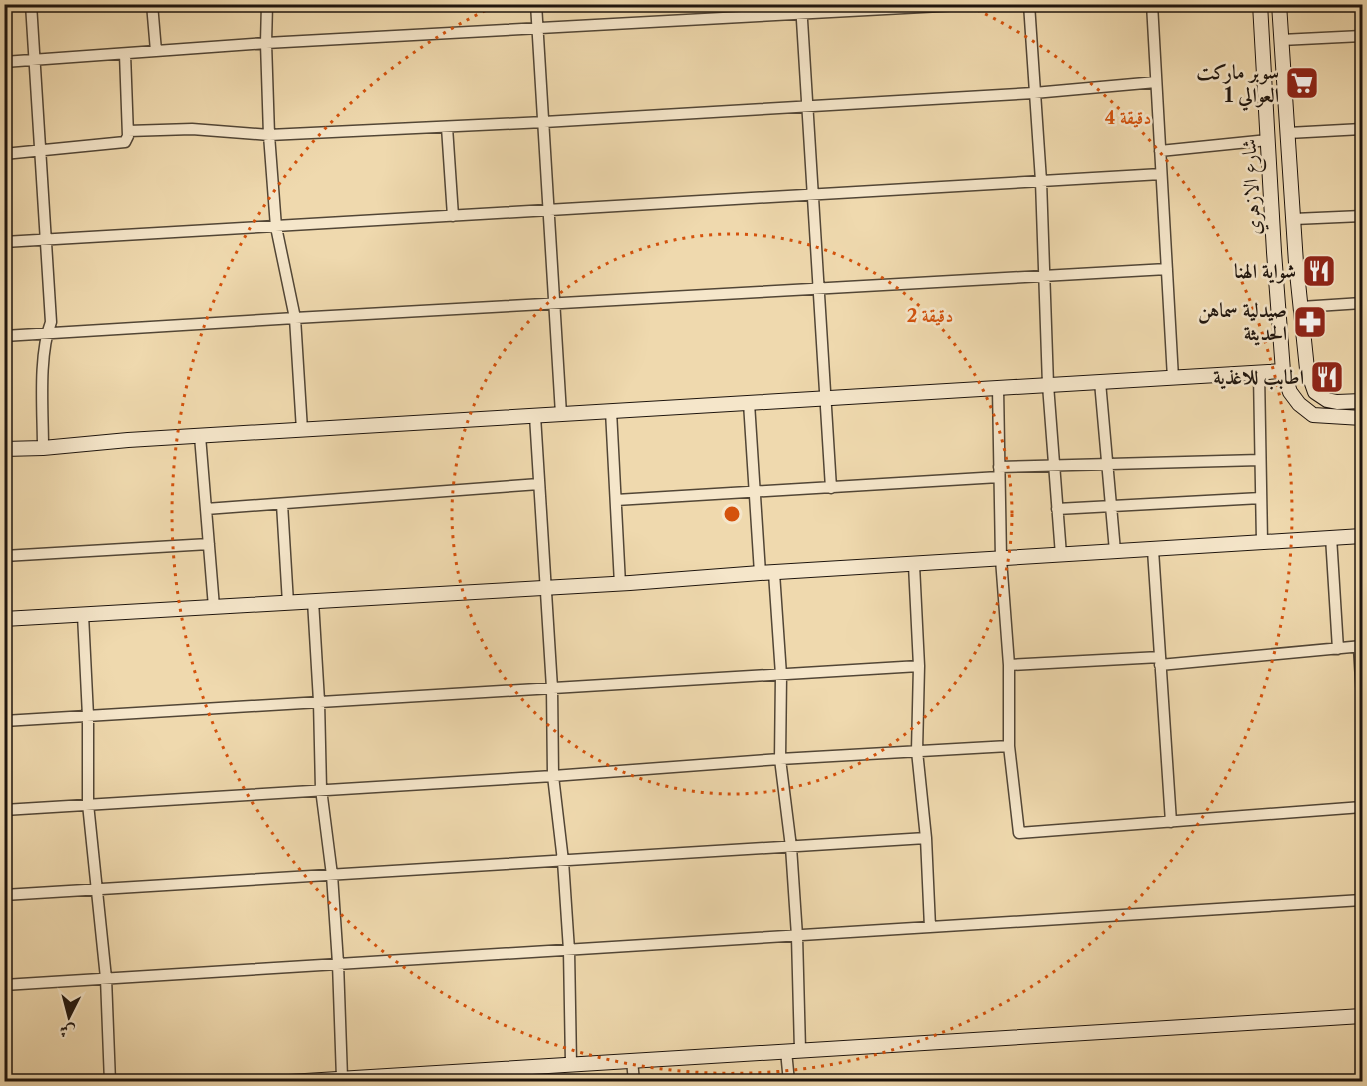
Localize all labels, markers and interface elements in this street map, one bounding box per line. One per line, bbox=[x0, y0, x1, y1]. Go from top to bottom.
place label: سوبر ماركت العوالي 1 bbox=[1196, 60, 1279, 111]
supermarket icon: سوبر ماركت العوالي 1 bbox=[1284, 65, 1320, 101]
text: 4 دقيقة bbox=[1105, 107, 1151, 129]
street label: شارع الازهري bbox=[1236, 138, 1271, 236]
restaurant icon: شواية الهنا bbox=[1301, 253, 1337, 289]
place label: شواية الهنا bbox=[1234, 259, 1296, 284]
place label: صيدلية سماهن الحديثة bbox=[1198, 298, 1287, 346]
pharmacy icon: صيدلية سماهن الحديثة bbox=[1292, 304, 1328, 340]
text: 2 دقيقة bbox=[907, 305, 953, 327]
restaurant icon: اطابب للاغذية bbox=[1309, 359, 1345, 395]
place label: اطابب للاغذية bbox=[1213, 365, 1304, 390]
centre of rings bbox=[722, 504, 742, 524]
north arrow bbox=[39, 987, 99, 1047]
text: ش bbox=[58, 1021, 76, 1043]

